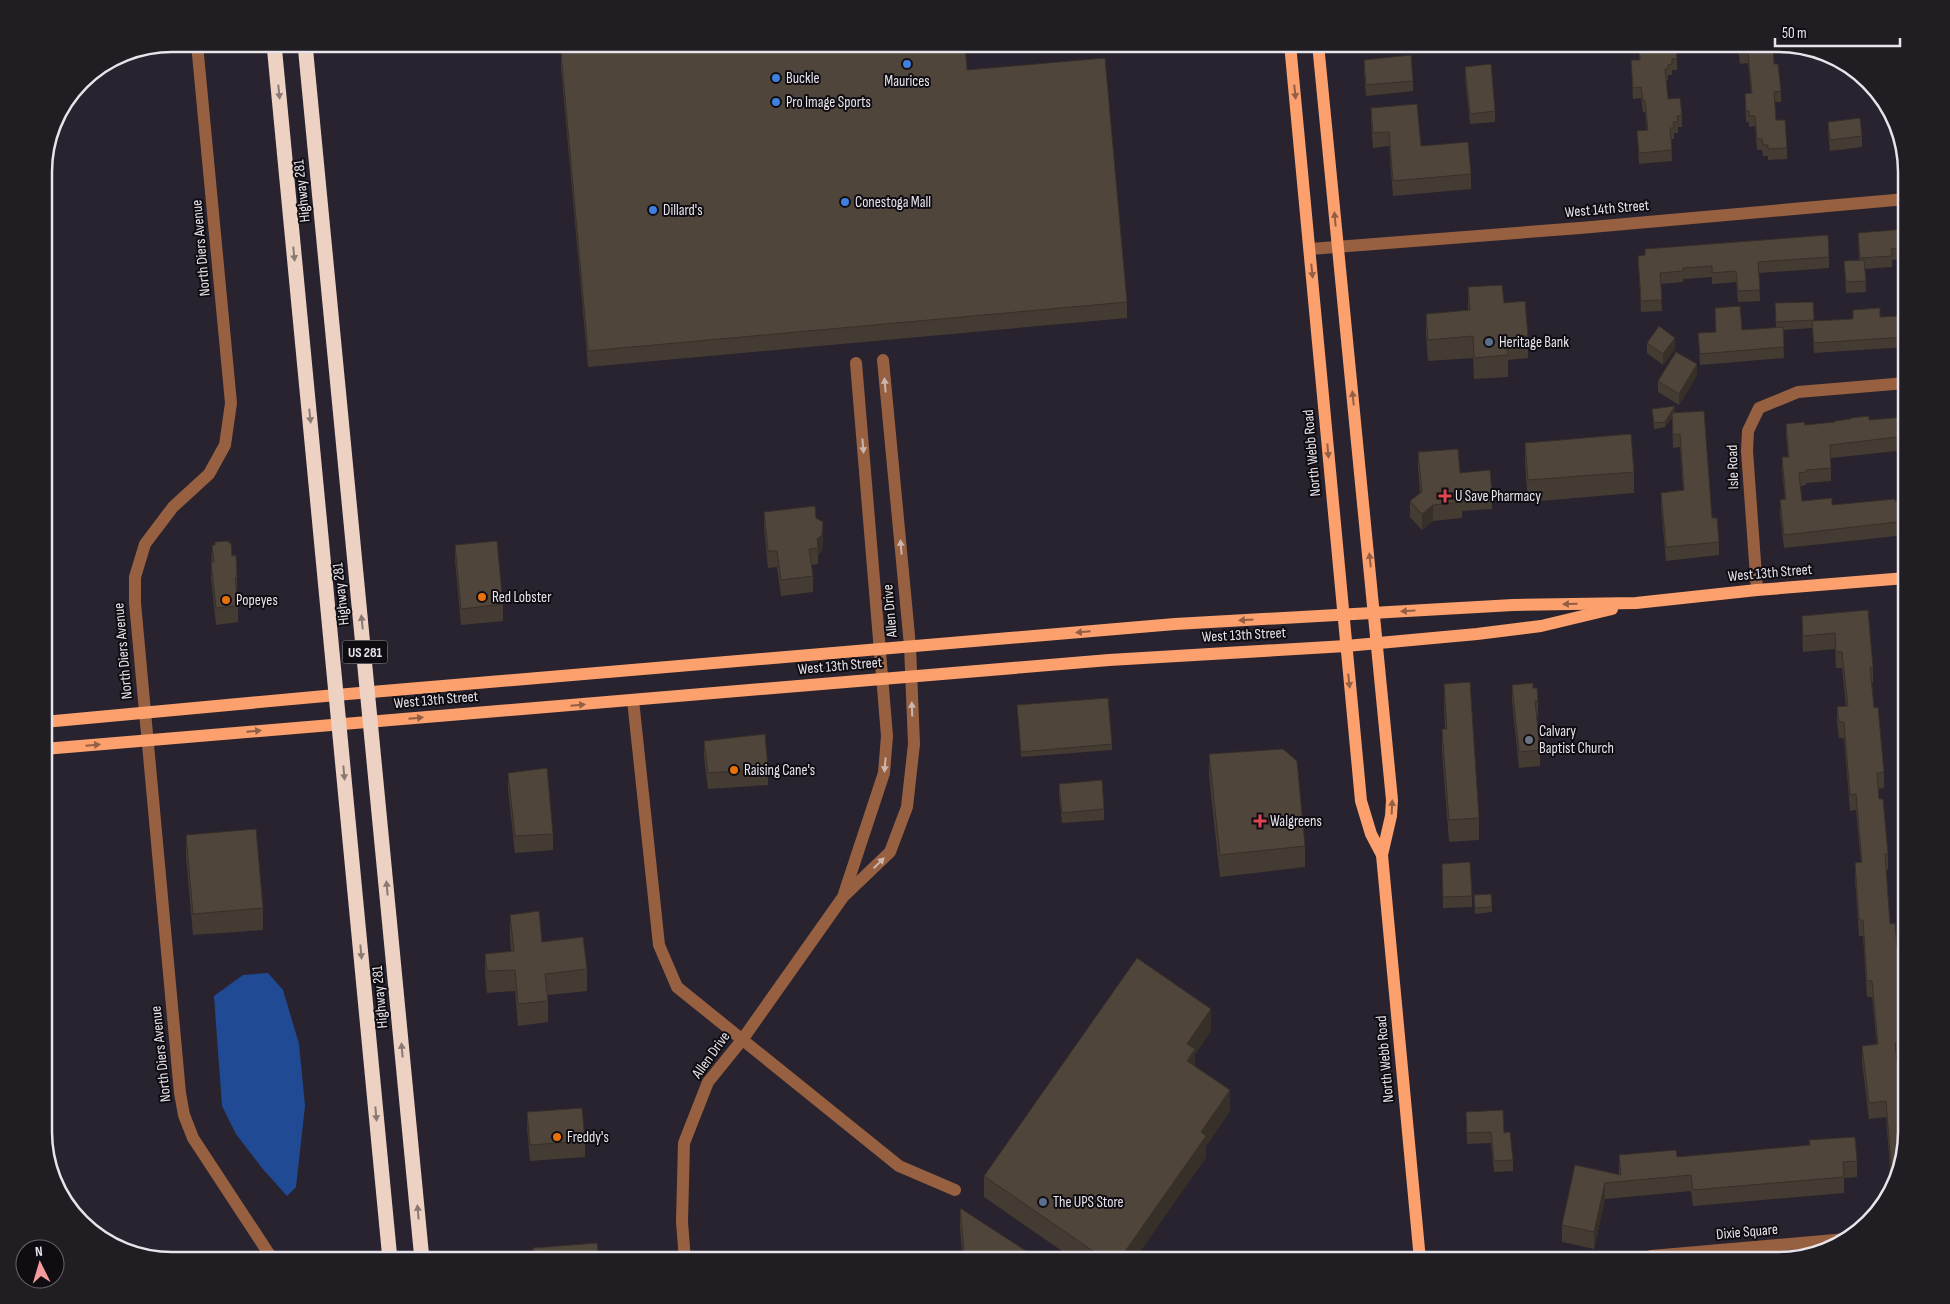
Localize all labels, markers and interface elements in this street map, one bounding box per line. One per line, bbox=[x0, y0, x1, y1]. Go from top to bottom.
scale bar bbox=[1775, 15, 1900, 47]
text: 50 m bbox=[1782, 24, 1807, 43]
marker: Maurices bbox=[901, 58, 913, 70]
place label: Buckle bbox=[786, 69, 820, 88]
marker: Buckle bbox=[770, 72, 782, 84]
place label: Maurices bbox=[884, 72, 930, 91]
one-way arrow bbox=[275, 85, 283, 101]
one-way arrow bbox=[1291, 85, 1299, 101]
place label: Pro Image Sports bbox=[786, 93, 871, 112]
marker: Pro Image Sports bbox=[770, 96, 782, 108]
street label: Highway 281 bbox=[289, 158, 315, 223]
place label: Conestoga Mall bbox=[855, 193, 931, 212]
marker: Conestoga Mall bbox=[839, 196, 851, 208]
street label: West 14th Street bbox=[1564, 196, 1650, 222]
street label: North Diers Avenue bbox=[187, 199, 215, 297]
place label: Dillard's bbox=[663, 201, 703, 220]
marker: Dillard's bbox=[647, 204, 659, 216]
one-way arrow bbox=[1331, 211, 1339, 227]
one-way arrow bbox=[291, 246, 299, 262]
one-way arrow bbox=[1308, 264, 1316, 280]
place label: Heritage Bank bbox=[1499, 333, 1569, 352]
marker: Heritage Bank bbox=[1483, 336, 1495, 348]
one-way arrow bbox=[881, 377, 889, 393]
one-way arrow bbox=[1349, 390, 1357, 406]
one-way arrow bbox=[306, 408, 314, 424]
street label: North Webb Road bbox=[1299, 409, 1325, 497]
one-way arrow bbox=[859, 438, 867, 454]
one-way arrow bbox=[1325, 443, 1333, 459]
street label: Isle Road bbox=[1723, 444, 1743, 490]
place label: U Save Pharmacy bbox=[1455, 487, 1541, 506]
marker: U Save Pharmacy bbox=[1439, 490, 1451, 502]
one-way arrow bbox=[896, 538, 904, 554]
one-way arrow bbox=[1365, 551, 1373, 567]
street label: West 13th Street bbox=[1727, 560, 1813, 586]
street label: Highway 281 bbox=[328, 561, 354, 626]
street label: Allen Drive bbox=[878, 584, 902, 639]
place label: Red Lobster bbox=[492, 588, 552, 607]
place label: Popeyes bbox=[236, 591, 278, 610]
marker: Red Lobster bbox=[476, 591, 488, 603]
marker: Popeyes bbox=[220, 594, 232, 606]
one-way arrow bbox=[1562, 600, 1578, 608]
street label: North Diers Avenue bbox=[109, 602, 137, 700]
one-way arrow bbox=[1399, 607, 1415, 615]
one-way arrow bbox=[358, 614, 366, 630]
one-way arrow bbox=[1237, 616, 1253, 624]
street label: West 13th Street bbox=[1201, 623, 1287, 647]
one-way arrow bbox=[1075, 628, 1091, 636]
road number: US 281 bbox=[342, 640, 388, 664]
street label: West 13th Street bbox=[797, 653, 883, 679]
one-way arrow bbox=[1346, 673, 1354, 689]
street label: West 13th Street bbox=[393, 687, 479, 713]
one-way arrow bbox=[571, 700, 587, 708]
one-way arrow bbox=[908, 701, 916, 717]
one-way arrow bbox=[409, 714, 425, 722]
place label: Calvary Baptist Church bbox=[1539, 722, 1614, 758]
one-way arrow bbox=[247, 727, 263, 735]
marker: Calvary Baptist Church bbox=[1523, 734, 1535, 746]
one-way arrow bbox=[85, 741, 101, 749]
one-way arrow bbox=[881, 757, 889, 773]
place label: Raising Cane's bbox=[744, 761, 815, 780]
marker: Raising Cane's bbox=[728, 764, 740, 776]
one-way arrow bbox=[340, 765, 348, 781]
one-way arrow bbox=[1388, 799, 1396, 815]
place label: Walgreens bbox=[1270, 812, 1322, 831]
marker: Walgreens bbox=[1254, 815, 1266, 827]
one-way arrow bbox=[872, 857, 884, 869]
one-way arrow bbox=[383, 880, 391, 896]
one-way arrow bbox=[357, 944, 365, 960]
street label: Highway 281 bbox=[368, 964, 392, 1029]
street label: North Diers Avenue bbox=[147, 1005, 175, 1103]
street label: North Webb Road bbox=[1372, 1015, 1398, 1103]
street label: Allen Drive bbox=[687, 1028, 734, 1083]
one-way arrow bbox=[398, 1042, 406, 1058]
one-way arrow bbox=[372, 1106, 380, 1122]
place label: Freddy's bbox=[567, 1128, 609, 1147]
marker: Freddy's bbox=[551, 1131, 563, 1143]
place label: The UPS Store bbox=[1053, 1193, 1124, 1212]
marker: The UPS Store bbox=[1037, 1196, 1049, 1208]
one-way arrow bbox=[413, 1203, 421, 1219]
street label: Dixie Square bbox=[1715, 1220, 1779, 1244]
north arrow bbox=[15, 1239, 65, 1289]
text: N bbox=[34, 1243, 43, 1260]

